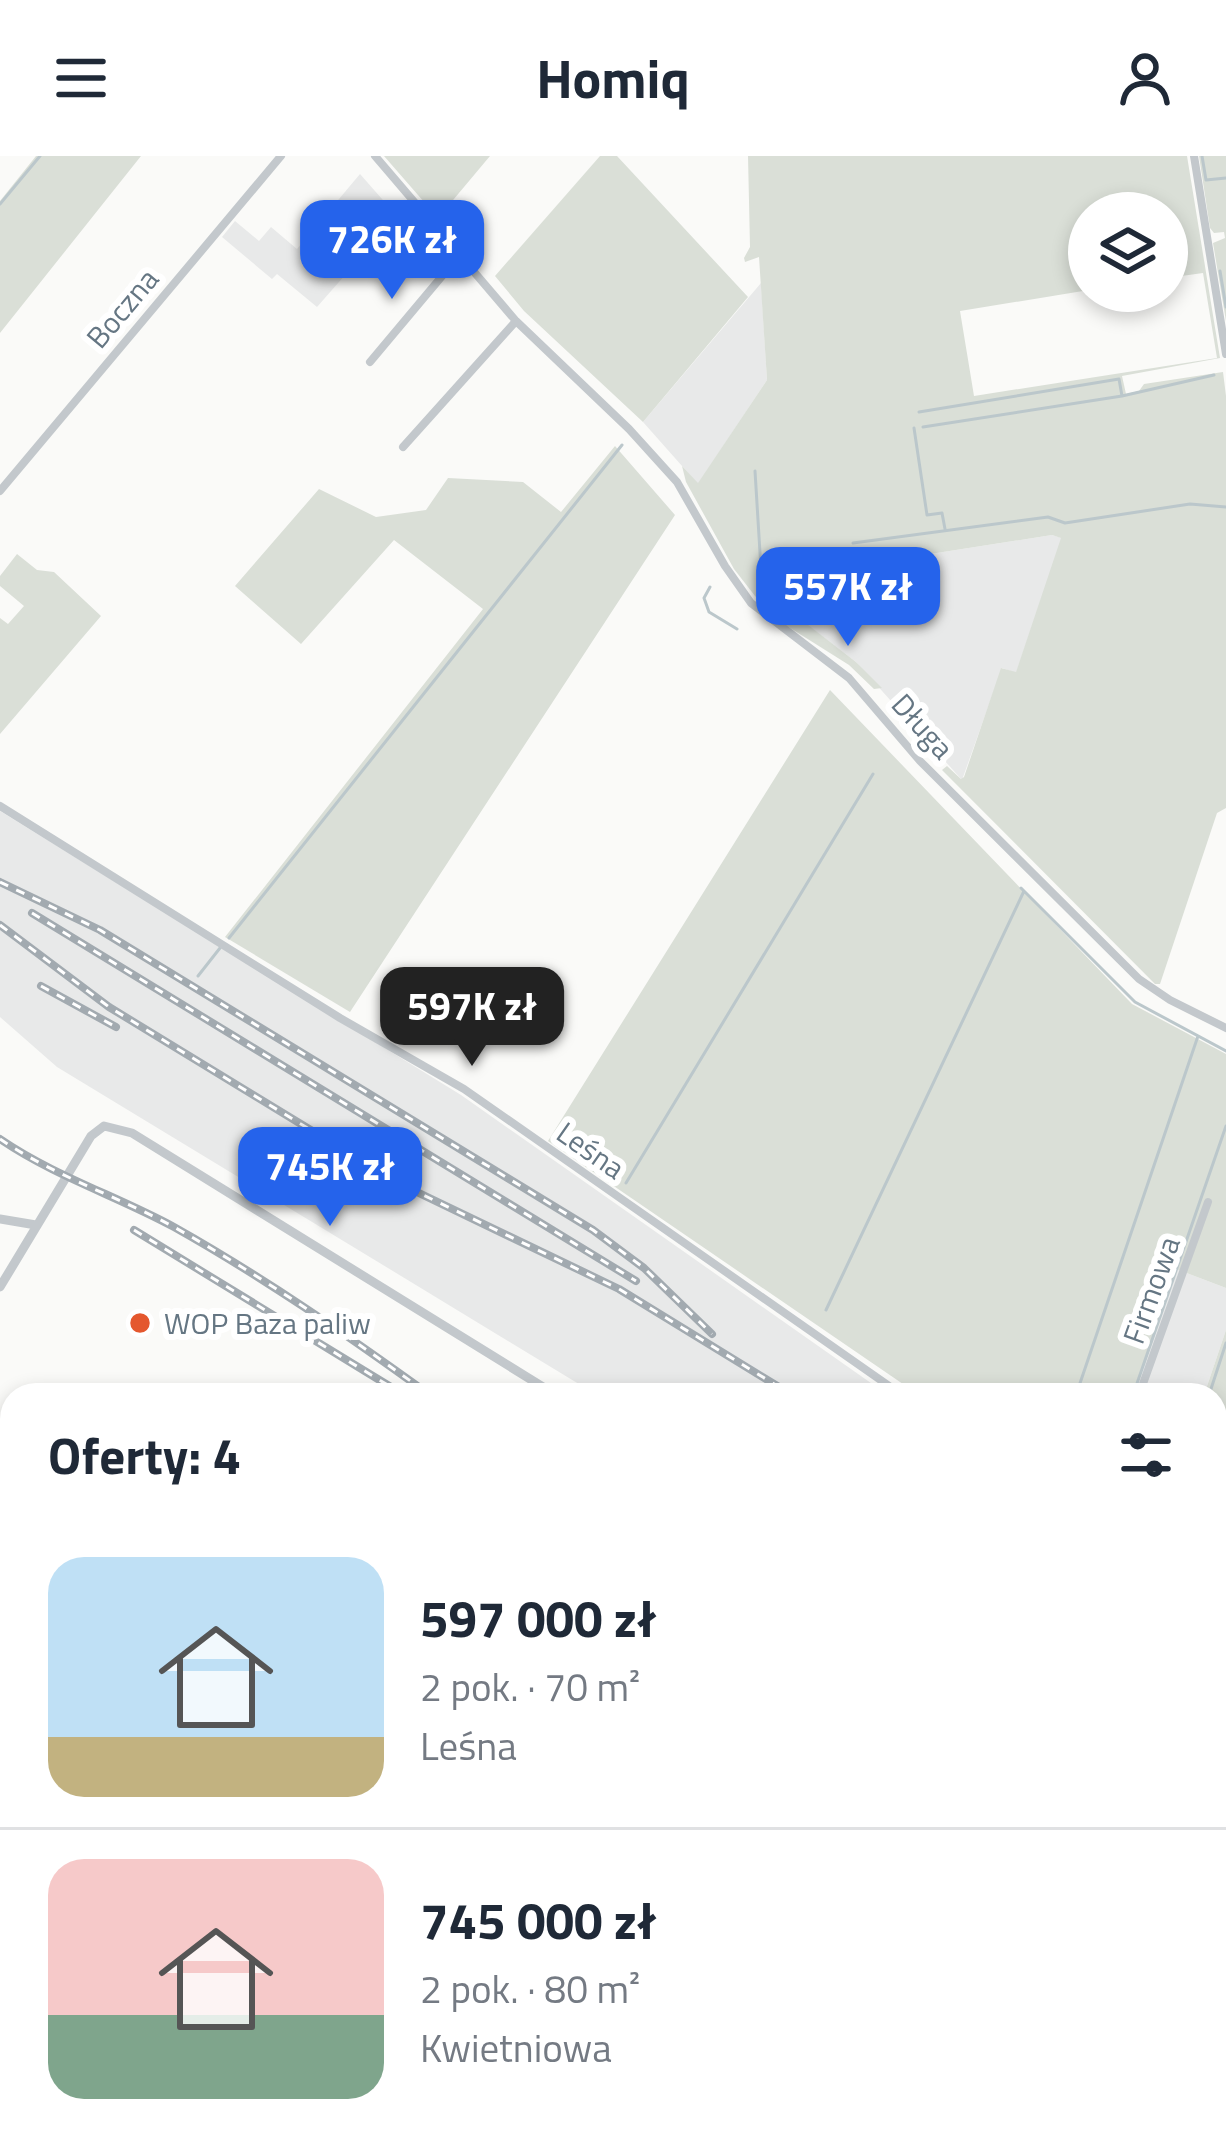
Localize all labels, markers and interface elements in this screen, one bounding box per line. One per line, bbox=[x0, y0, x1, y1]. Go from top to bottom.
text: Homiq bbox=[536, 37, 690, 119]
icon: menu bbox=[48, 45, 114, 111]
icon: person bbox=[1112, 45, 1178, 111]
map controls bbox=[1068, 192, 1188, 312]
button: layers bbox=[1068, 192, 1188, 312]
pin: 726K zł bbox=[281, 200, 503, 302]
text: 726K zł bbox=[327, 209, 457, 268]
street label: Boczna bbox=[75, 258, 169, 358]
pin: 557K zł bbox=[737, 547, 959, 649]
text: 557K zł bbox=[783, 556, 913, 615]
street label: Długa bbox=[881, 683, 965, 769]
pin: 597K zł bbox=[361, 967, 583, 1069]
text: 597K zł bbox=[407, 976, 537, 1035]
street label: Leśna bbox=[547, 1110, 635, 1190]
pin: 745K zł bbox=[219, 1127, 441, 1229]
text: 745K zł bbox=[265, 1136, 395, 1195]
street label: Firmowa bbox=[1110, 1230, 1192, 1350]
place label: WOP Baza paliw bbox=[164, 1300, 371, 1346]
marker: WOP Baza paliw bbox=[127, 1310, 153, 1336]
text: Oferty: 4 bbox=[48, 1416, 241, 1494]
icon: filters bbox=[1113, 1422, 1179, 1488]
text: 597 000 zł bbox=[420, 1579, 656, 1657]
icon: home bbox=[144, 1605, 288, 1749]
text: 2 pok. · 70 m² bbox=[420, 1657, 640, 1716]
text: Leśna bbox=[420, 1716, 517, 1775]
text: 745 000 zł bbox=[420, 1881, 656, 1959]
icon: home bbox=[144, 1907, 288, 2051]
text: 2 pok. · 80 m² bbox=[420, 1959, 640, 2018]
text: Kwietniowa bbox=[420, 2018, 612, 2077]

